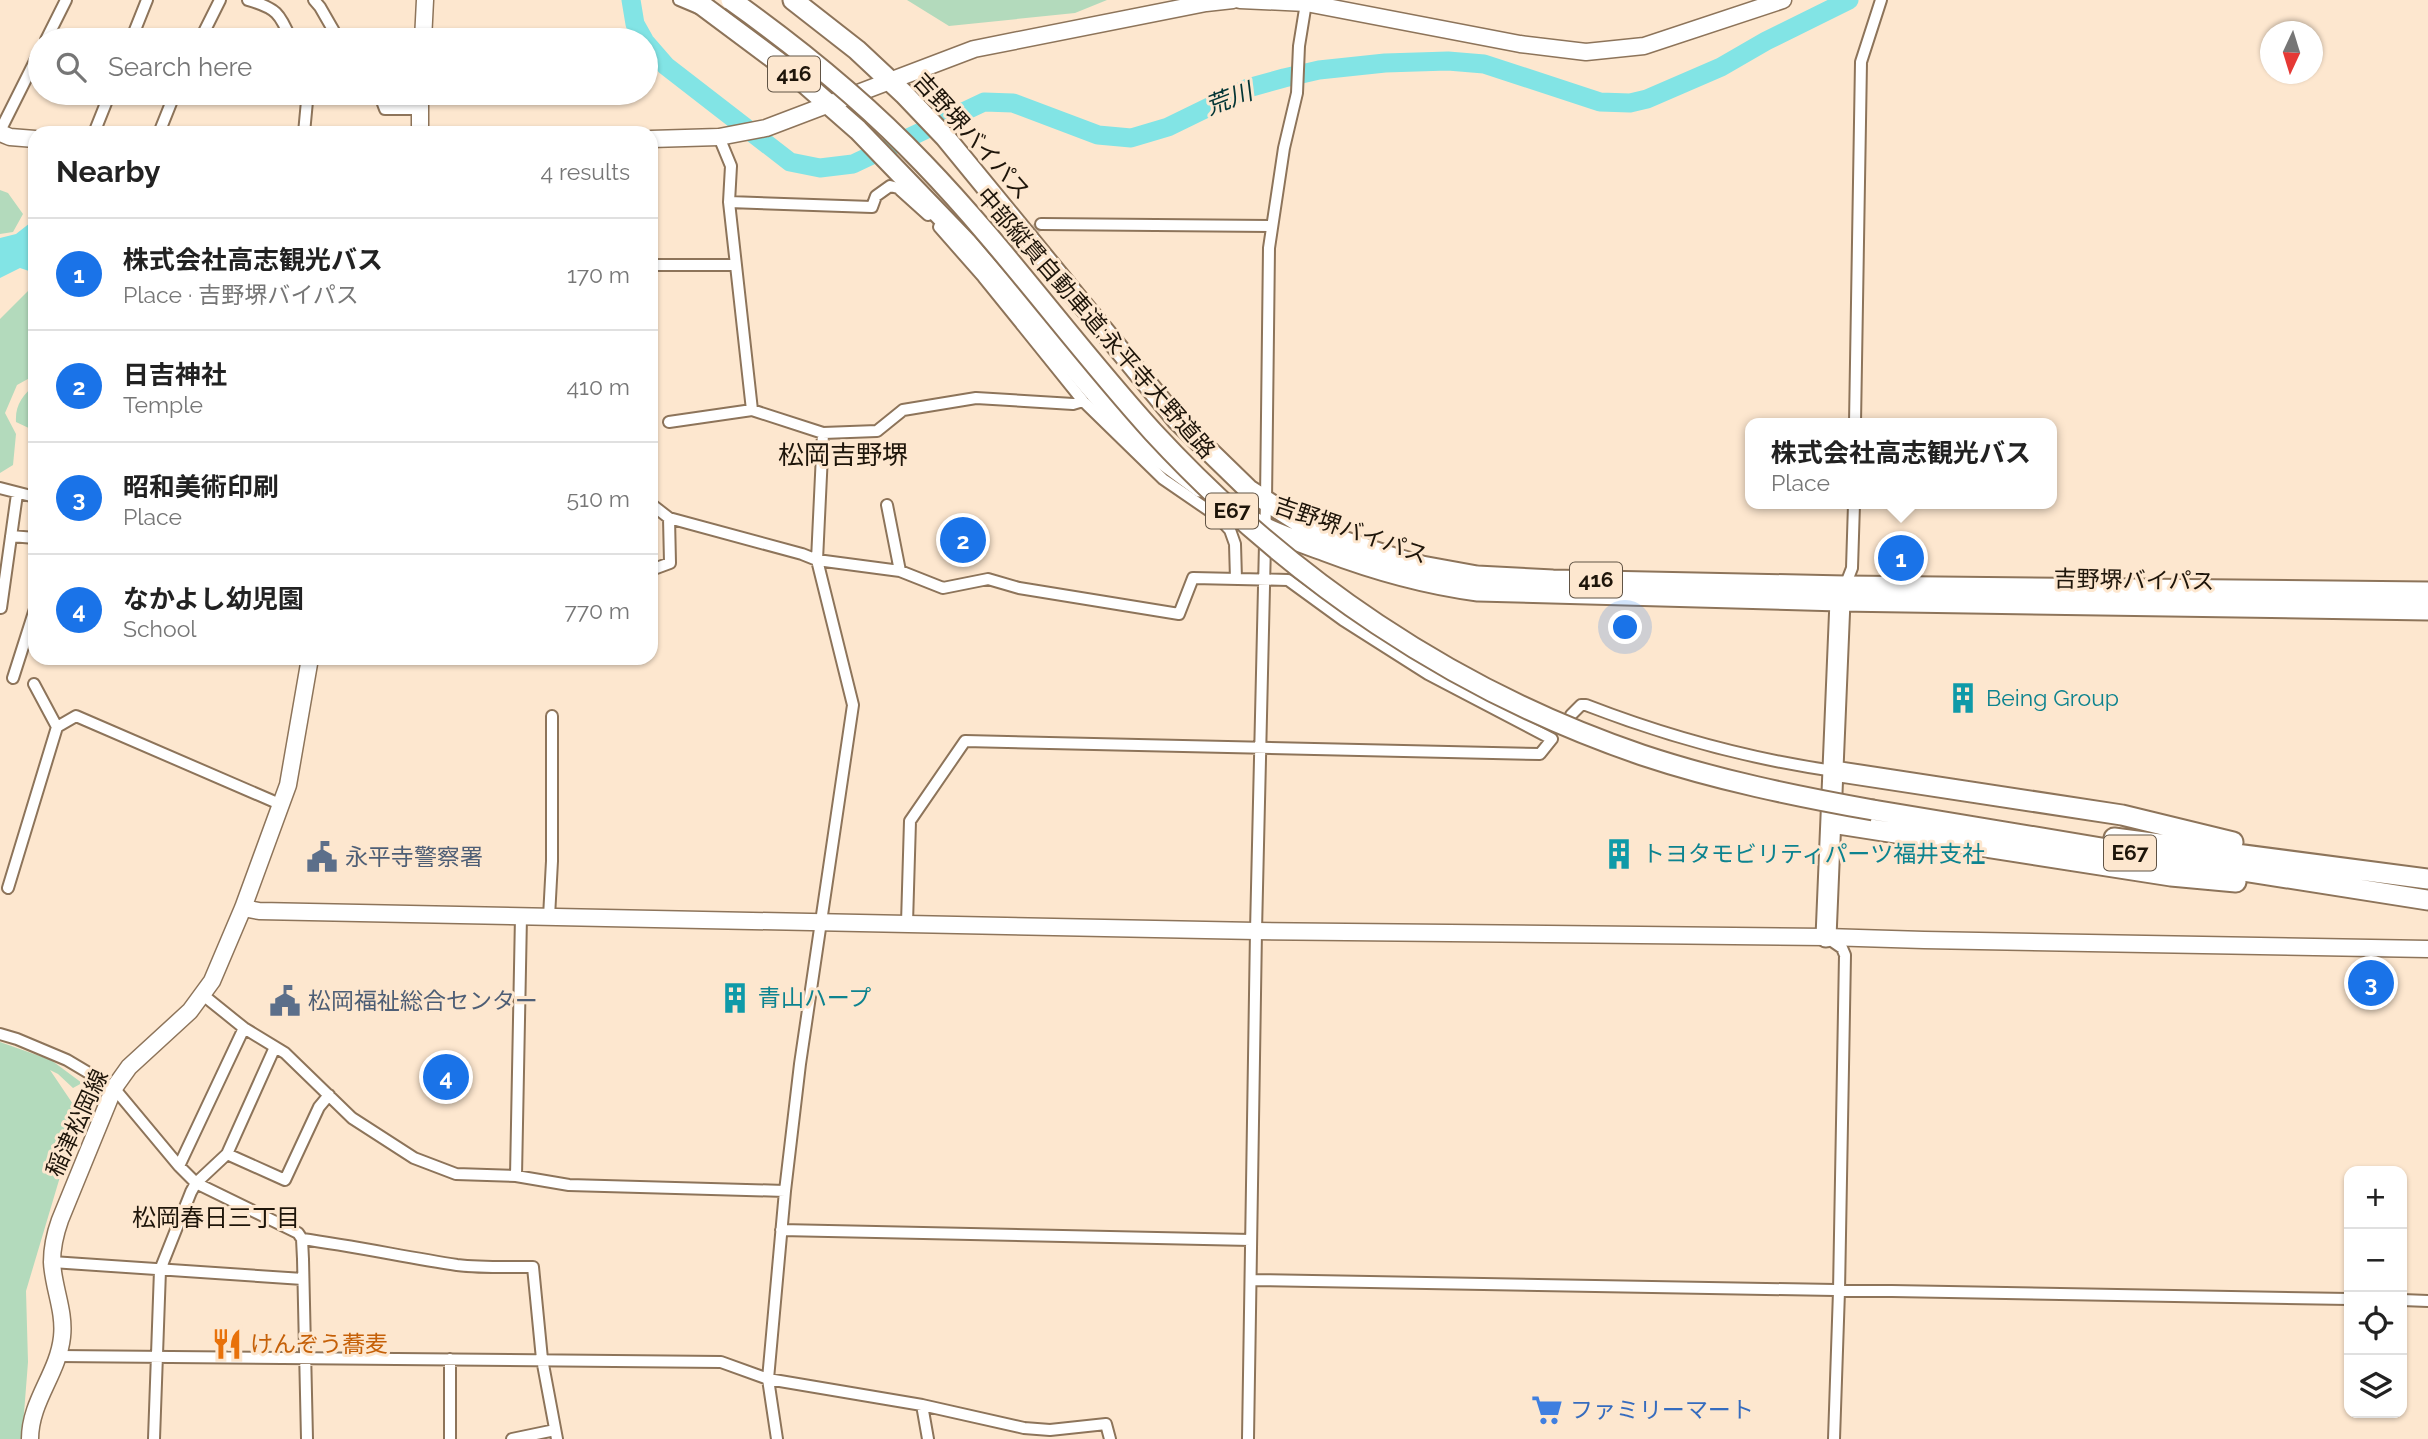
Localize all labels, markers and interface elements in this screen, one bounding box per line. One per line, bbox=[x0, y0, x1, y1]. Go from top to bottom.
north arrow bbox=[2260, 21, 2323, 84]
search box bbox=[28, 28, 658, 105]
icon: search bbox=[52, 48, 90, 86]
text: Search here bbox=[108, 52, 252, 82]
road number: 416 bbox=[768, 56, 820, 92]
street label: 吉野堺バイパス bbox=[909, 67, 1036, 204]
water label: 荒川 bbox=[1201, 75, 1259, 121]
text: Nearby bbox=[56, 154, 160, 189]
text: 4 results bbox=[541, 158, 630, 185]
street label: 中部縦貫自動車道;永平寺大野道路 bbox=[971, 182, 1221, 463]
text: 株式会社高志観光バス bbox=[123, 245, 383, 275]
text: 1 bbox=[73, 261, 85, 288]
text: 170 m bbox=[567, 261, 630, 288]
text: Place · 吉野堺バイパス bbox=[123, 281, 359, 308]
text: 日吉神社 bbox=[123, 360, 227, 390]
text: 2 bbox=[73, 373, 85, 400]
text: 410 m bbox=[567, 373, 630, 400]
text: Temple bbox=[123, 391, 203, 418]
popup bbox=[1745, 418, 2057, 509]
text: 株式会社高志観光バス bbox=[1771, 438, 2031, 468]
district label: 松岡吉野堺 bbox=[778, 440, 908, 470]
text: Place bbox=[1771, 469, 1830, 496]
text: 昭和美術印刷 bbox=[123, 472, 279, 502]
text: 3 bbox=[73, 485, 85, 512]
text: 510 m bbox=[567, 485, 630, 512]
street label: 吉野堺バイパス bbox=[1271, 491, 1431, 568]
road number: E67 bbox=[1206, 494, 1258, 528]
text: Place bbox=[123, 503, 182, 530]
pin: 2 bbox=[940, 514, 986, 566]
pin: 1 bbox=[1878, 532, 1924, 584]
road number: 416 bbox=[1570, 562, 1622, 598]
street label: 吉野堺バイパス bbox=[2054, 565, 2215, 594]
text: なかよし幼児園 bbox=[123, 584, 304, 614]
text: 4 bbox=[72, 597, 86, 624]
text: 770 m bbox=[564, 597, 630, 624]
your location bbox=[1608, 610, 1642, 644]
text: School bbox=[123, 615, 197, 642]
building icon: Being Group bbox=[1946, 681, 1980, 715]
place label: Being Group bbox=[1986, 684, 2119, 711]
road number: E67 bbox=[2104, 836, 2156, 870]
building icon: トヨタモビリティパーツ福井支社 bbox=[1602, 837, 1636, 871]
public building icon: 永平寺警察署 bbox=[305, 840, 339, 874]
place label: トヨタモビリティパーツ福井支社 bbox=[1642, 840, 1985, 867]
place label: 永平寺警察署 bbox=[345, 843, 483, 870]
pin: 3 bbox=[2348, 957, 2394, 1009]
building icon: 青山ハープ bbox=[718, 981, 752, 1015]
public building icon: 松岡福祉総合センター bbox=[268, 984, 302, 1018]
place label: 青山ハープ bbox=[758, 984, 872, 1011]
place label: 松岡福祉総合センター bbox=[308, 987, 538, 1014]
pin: 4 bbox=[423, 1051, 469, 1103]
street label: 稲津松岡線 bbox=[40, 1065, 113, 1181]
map controls bbox=[2344, 1166, 2407, 1418]
button: + bbox=[2344, 1166, 2407, 1229]
district label: 松岡春日三丁目 bbox=[132, 1203, 300, 1232]
button: − bbox=[2344, 1229, 2407, 1292]
button: locate bbox=[2344, 1292, 2407, 1355]
restaurant icon: けんぞう蕎麦 bbox=[210, 1327, 244, 1361]
place label: けんぞう蕎麦 bbox=[250, 1330, 388, 1357]
button: layers bbox=[2344, 1355, 2407, 1418]
supermarket icon: ファミリーマート bbox=[1530, 1393, 1564, 1427]
place label: ファミリーマート bbox=[1570, 1396, 1754, 1423]

